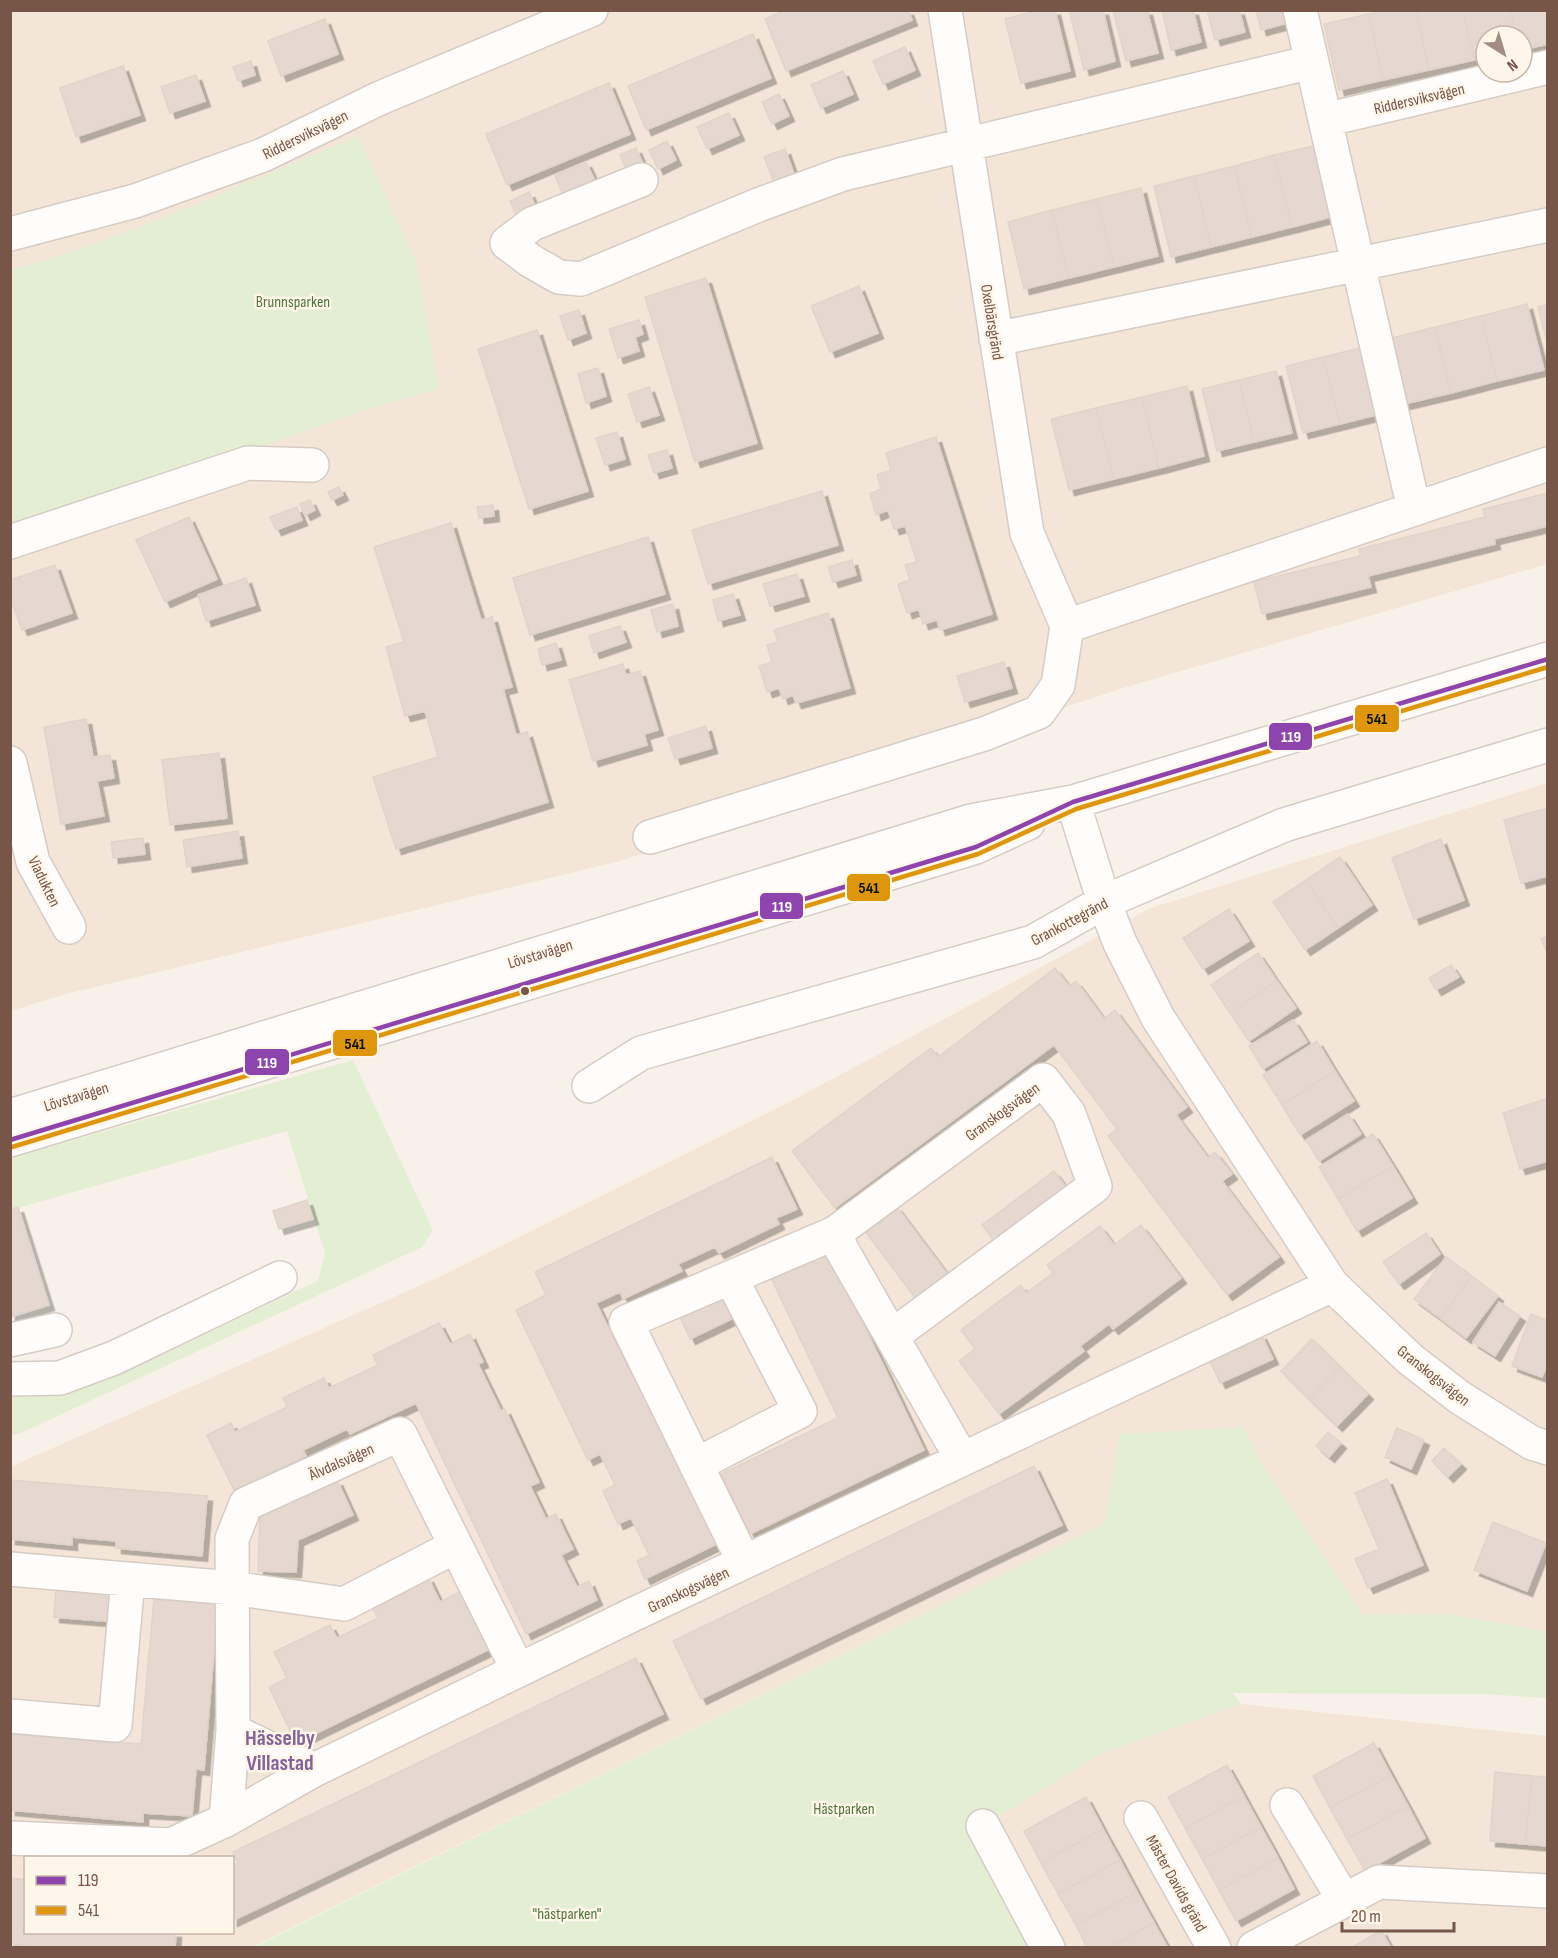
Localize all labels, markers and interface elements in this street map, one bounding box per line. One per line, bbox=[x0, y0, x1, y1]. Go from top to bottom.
north arrow bbox=[1474, 24, 1534, 84]
text: N bbox=[1503, 55, 1521, 75]
street label: Riddersviksvägen bbox=[1372, 80, 1467, 119]
street label: Riddersviksvägen bbox=[260, 107, 351, 164]
street label: Oxelbärsgränd bbox=[976, 283, 1007, 361]
park label: Brunnsparken bbox=[256, 293, 330, 312]
line badge: 541 bbox=[1354, 704, 1400, 733]
text: 541 bbox=[1367, 710, 1388, 729]
line badge: 119 bbox=[1268, 722, 1313, 751]
text: 119 bbox=[1281, 728, 1301, 747]
street label: Viadukten bbox=[23, 853, 64, 910]
line badge: 541 bbox=[846, 873, 891, 902]
text: 541 bbox=[859, 879, 880, 898]
line badge: 119 bbox=[759, 892, 804, 920]
street label: Grankottegränd bbox=[1028, 894, 1111, 951]
text: 119 bbox=[772, 898, 792, 917]
street label: Lövstavägen bbox=[506, 936, 575, 973]
unlabelled marker bbox=[519, 985, 531, 997]
line badge: 541 bbox=[332, 1029, 378, 1057]
text: 541 bbox=[345, 1035, 366, 1054]
line badge: 119 bbox=[244, 1048, 290, 1076]
text: 119 bbox=[257, 1054, 277, 1073]
street label: Lövstavägen bbox=[42, 1079, 111, 1116]
street label: Granskogsvägen bbox=[962, 1079, 1044, 1146]
street label: Granskogsvägen bbox=[1393, 1342, 1473, 1411]
street label: Älvdalsvägen bbox=[305, 1440, 377, 1486]
street label: Granskogsvägen bbox=[645, 1563, 732, 1617]
district label: Hässelby Villastad bbox=[245, 1725, 315, 1777]
park label: Hästparken bbox=[813, 1800, 875, 1819]
street label: Mäster Davids gränd bbox=[1141, 1832, 1210, 1936]
legend bbox=[24, 1856, 234, 1934]
text: 119 bbox=[78, 1870, 99, 1891]
scale bar bbox=[1342, 1895, 1454, 1933]
text: 541 bbox=[78, 1900, 100, 1921]
park label: "hästparken" bbox=[533, 1905, 601, 1924]
text: 20 m bbox=[1351, 1906, 1381, 1927]

